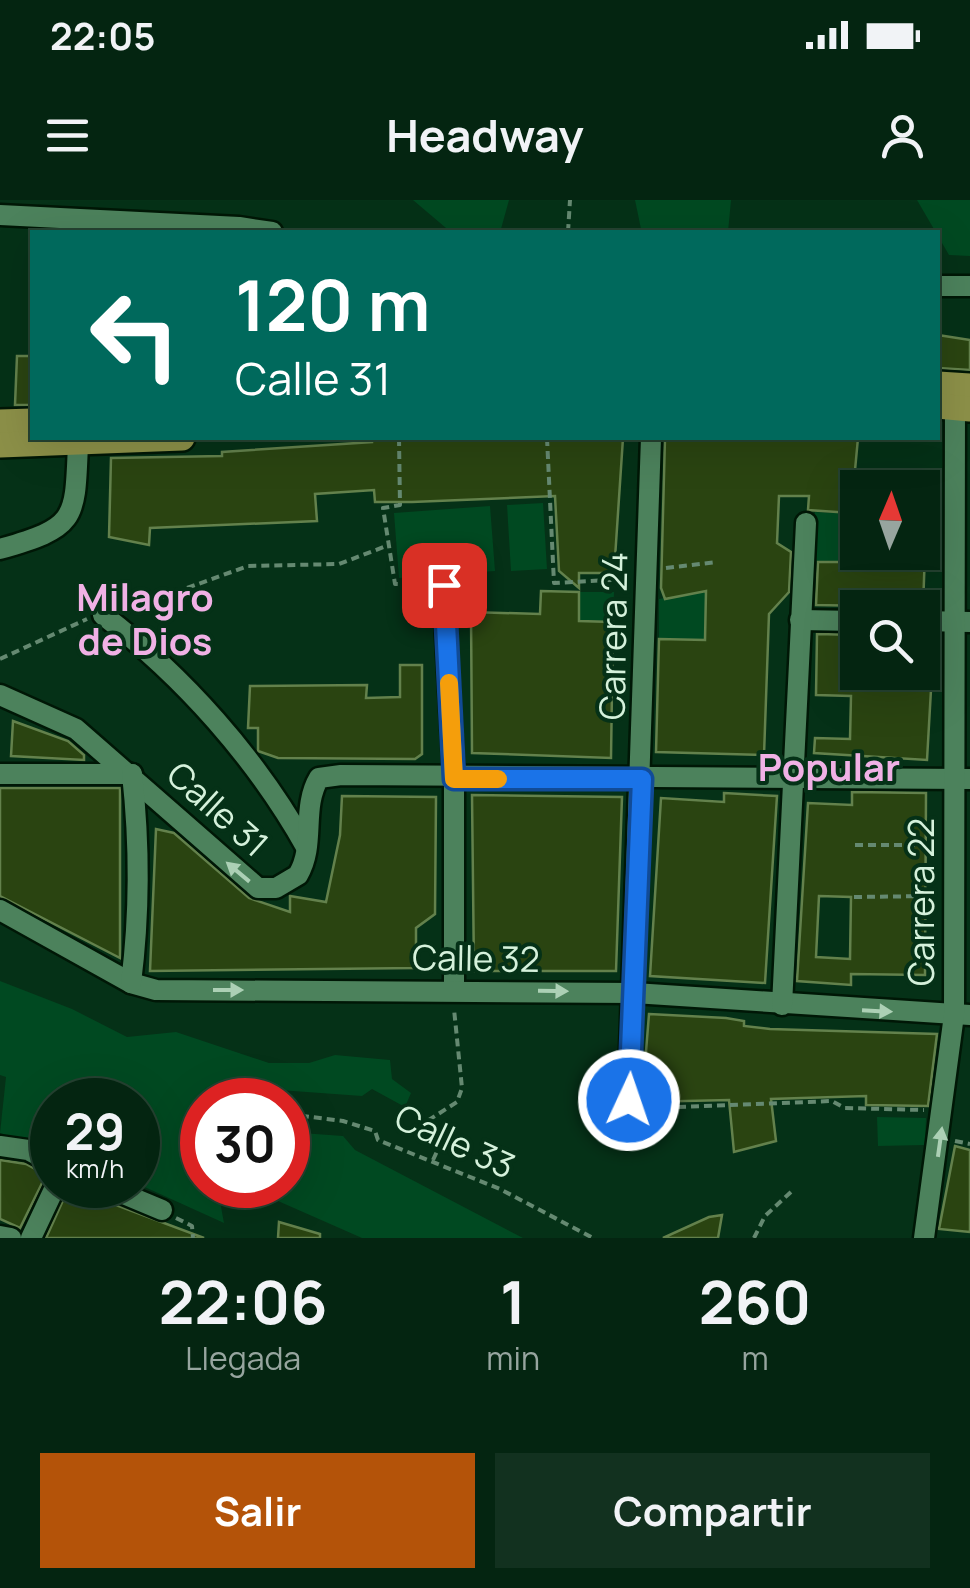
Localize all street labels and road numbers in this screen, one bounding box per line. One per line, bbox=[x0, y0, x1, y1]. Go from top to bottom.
street label: Carrera 24 bbox=[588, 552, 638, 720]
street label: Calle 31 bbox=[157, 751, 279, 867]
street label: Carrera 22 bbox=[897, 818, 945, 986]
street label: Calle 32 bbox=[412, 933, 540, 983]
street label: Calle 33 bbox=[387, 1092, 523, 1190]

